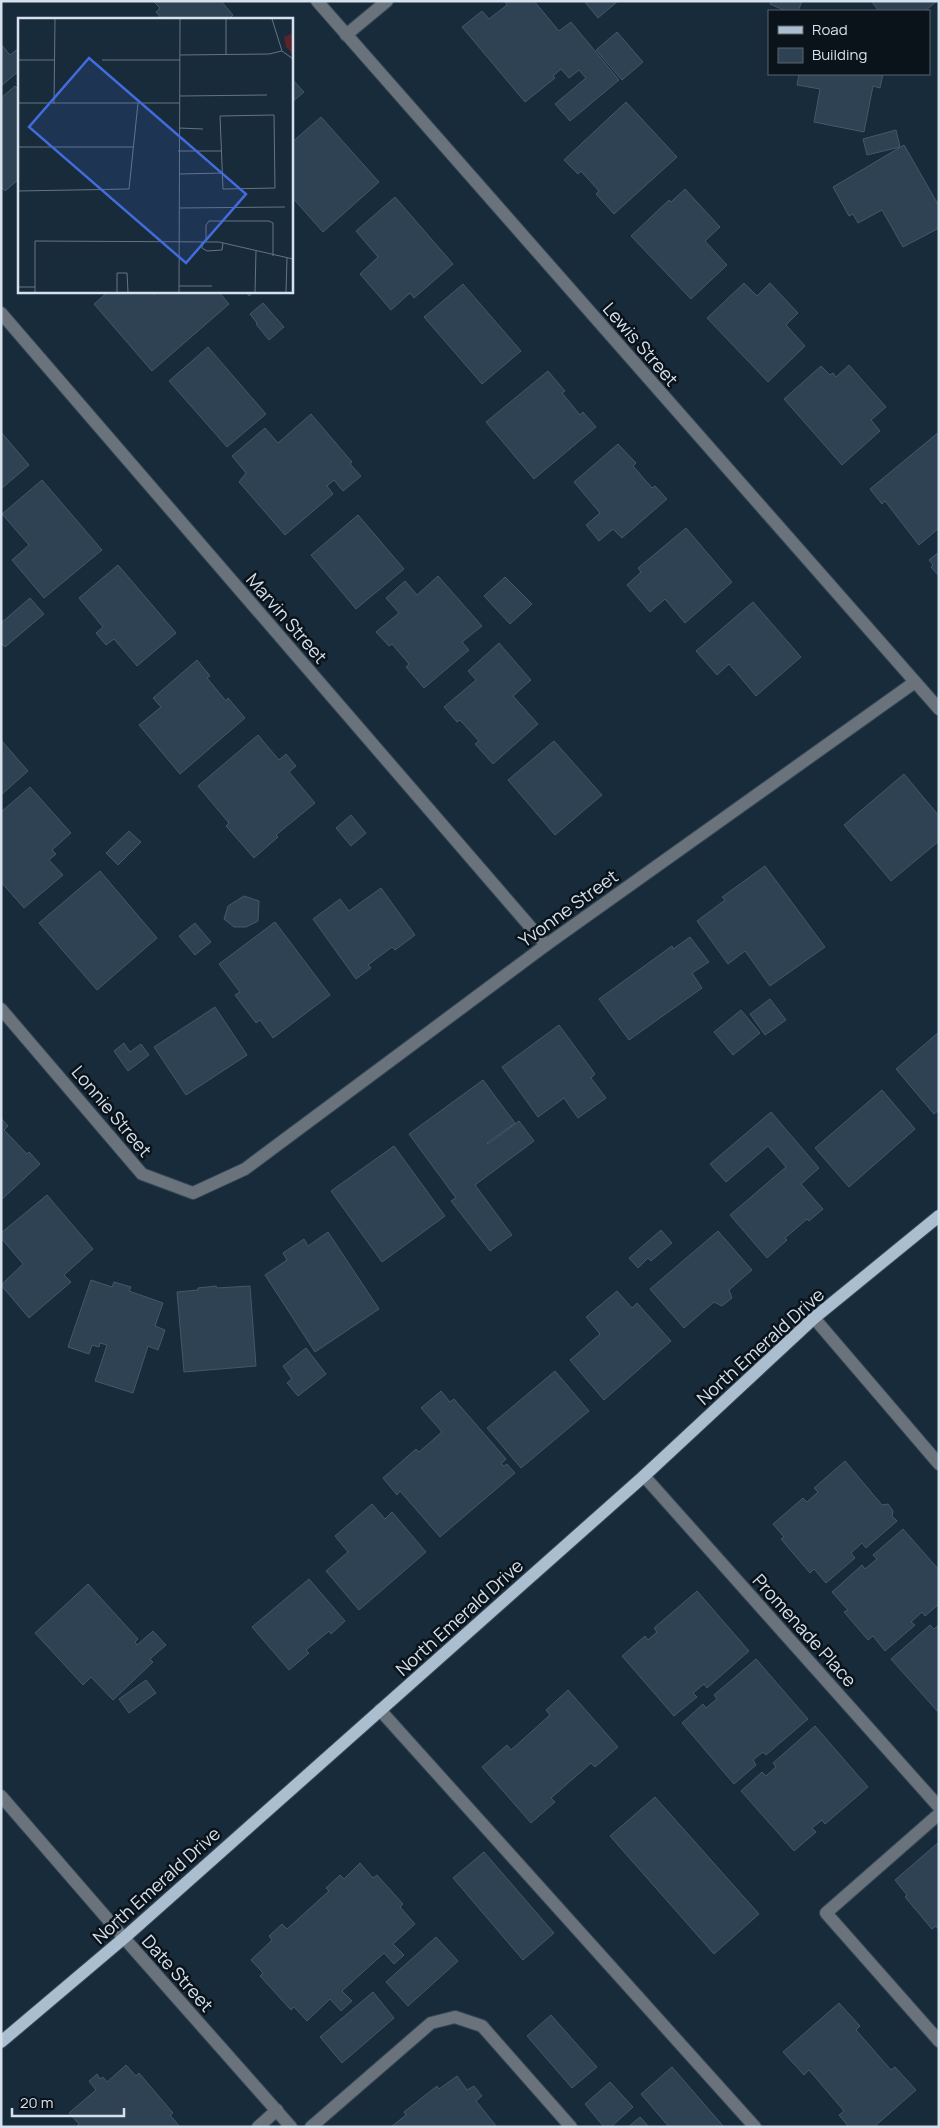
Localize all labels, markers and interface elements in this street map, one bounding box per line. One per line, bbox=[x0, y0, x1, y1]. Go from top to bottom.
legend bbox=[768, 10, 930, 75]
inset map bbox=[18, 18, 292, 292]
text: Road bbox=[812, 19, 848, 40]
text: Building bbox=[812, 44, 867, 65]
street label: Lewis Street bbox=[598, 297, 684, 391]
street label: Marvin Street bbox=[241, 568, 333, 668]
street label: Yvonne Street bbox=[514, 864, 622, 952]
street label: Lonnie Street bbox=[67, 1060, 157, 1162]
street label: North Emerald Drive bbox=[691, 1282, 829, 1410]
street label: North Emerald Drive bbox=[390, 1553, 528, 1681]
street label: Promenade Place bbox=[748, 1568, 862, 1692]
street label: North Emerald Drive bbox=[87, 1821, 225, 1949]
street label: Date Street bbox=[137, 1929, 219, 2017]
scale bar bbox=[12, 2086, 125, 2118]
text: 20 m bbox=[20, 2092, 53, 2113]

